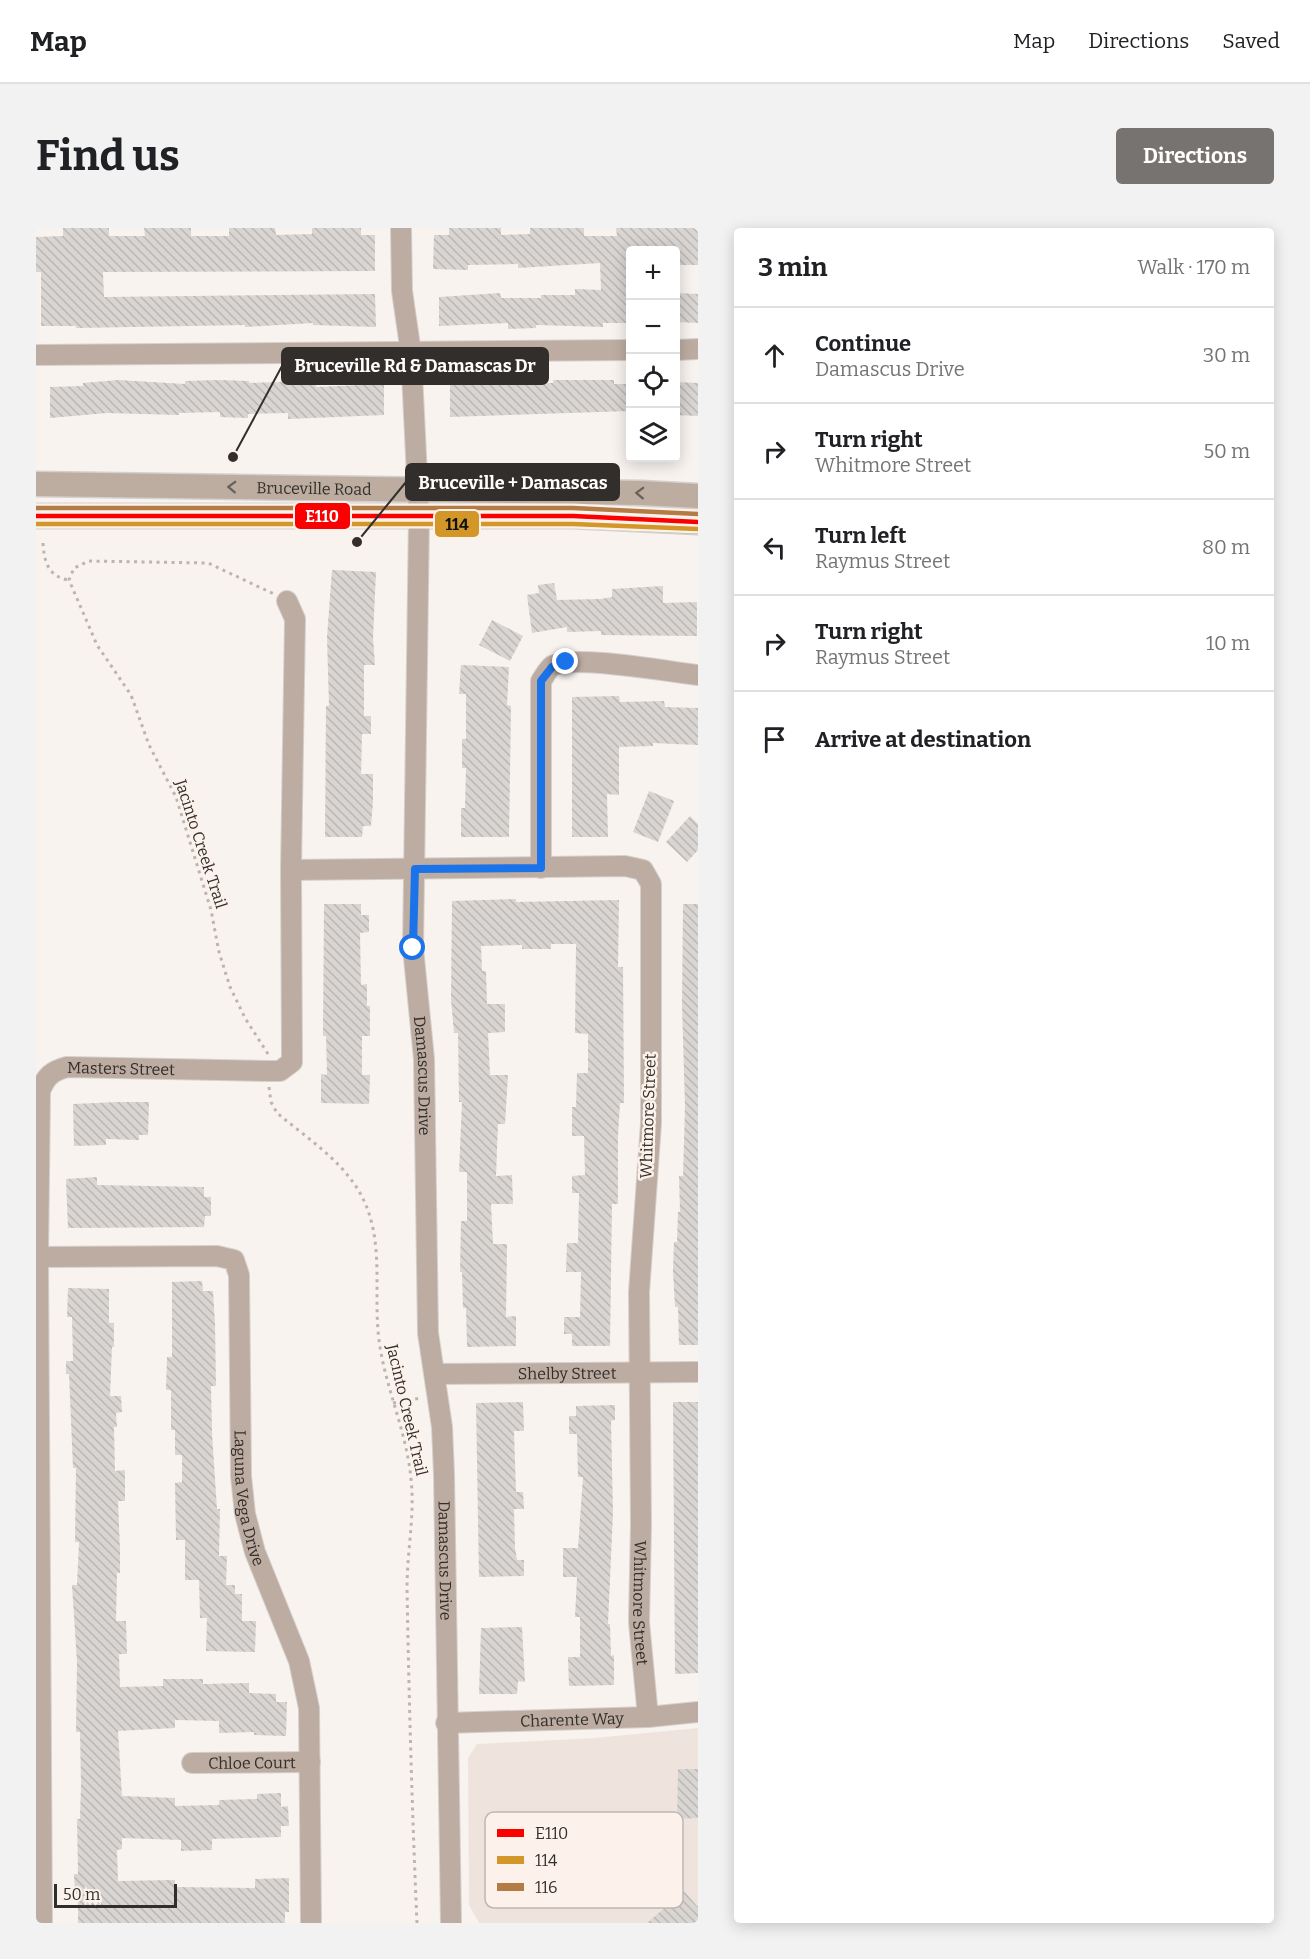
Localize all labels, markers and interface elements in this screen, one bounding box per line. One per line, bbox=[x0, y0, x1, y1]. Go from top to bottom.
text: Map bbox=[30, 25, 87, 58]
text: Map bbox=[1013, 28, 1055, 54]
text: Directions bbox=[1088, 28, 1189, 54]
text: Saved bbox=[1222, 28, 1280, 54]
button: Directions bbox=[1116, 128, 1274, 184]
text: Find us bbox=[36, 131, 180, 181]
map controls bbox=[626, 246, 680, 462]
button: + bbox=[626, 246, 680, 300]
text: 3 min bbox=[758, 252, 827, 283]
text: Walk · 170 m bbox=[1137, 255, 1250, 279]
button: − bbox=[626, 300, 680, 354]
text: Continue bbox=[815, 330, 911, 357]
icon: ahead bbox=[758, 339, 791, 372]
text: 30 m bbox=[1203, 343, 1250, 367]
callout: Bruceville Rd & Damascas Dr bbox=[282, 348, 548, 384]
button: locate bbox=[626, 354, 680, 408]
text: Bruceville Rd & Damascas Dr bbox=[294, 355, 536, 377]
text: Damascus Drive bbox=[815, 357, 965, 381]
button: layers bbox=[626, 408, 680, 462]
text: Turn right bbox=[815, 426, 923, 453]
icon: right bbox=[758, 435, 791, 468]
text: 50 m bbox=[1203, 439, 1250, 463]
text: Whitmore Street bbox=[815, 453, 971, 477]
callout: Bruceville + Damascas bbox=[406, 464, 619, 500]
text: Bruceville + Damascas bbox=[418, 472, 608, 494]
street label: Bruceville Road bbox=[256, 478, 372, 498]
one-way arrow bbox=[227, 480, 236, 493]
one-way arrow bbox=[635, 487, 644, 499]
line badge: E110 bbox=[294, 502, 351, 530]
text: E110 bbox=[305, 507, 339, 526]
line badge: 114 bbox=[434, 510, 480, 538]
text: 114 bbox=[445, 515, 469, 534]
text: Turn left bbox=[815, 522, 907, 549]
icon: left bbox=[758, 531, 791, 564]
text: 80 m bbox=[1202, 535, 1250, 559]
text: Raymus Street bbox=[815, 549, 950, 573]
text: Turn right bbox=[815, 618, 923, 645]
icon: right bbox=[758, 627, 791, 660]
text: 10 m bbox=[1206, 631, 1250, 655]
text: Raymus Street bbox=[815, 645, 950, 669]
route end bbox=[552, 648, 578, 674]
icon: arrive bbox=[758, 723, 791, 756]
text: Arrive at destination bbox=[815, 726, 1031, 753]
street label: Jacinto Creek Trail bbox=[171, 776, 231, 911]
route start bbox=[399, 934, 425, 960]
street label: Damascus Drive bbox=[410, 1015, 435, 1136]
street label: Whitmore Street bbox=[636, 1053, 660, 1179]
street label: Masters Street bbox=[67, 1058, 175, 1079]
street label: Jacinto Creek Trail bbox=[382, 1341, 431, 1478]
street label: Shelby Street bbox=[518, 1363, 617, 1383]
street label: Laguna Vega Drive bbox=[231, 1430, 269, 1568]
street label: Damascus Drive bbox=[435, 1500, 456, 1620]
street label: Whitmore Street bbox=[629, 1540, 653, 1666]
street label: Charente Way bbox=[520, 1708, 625, 1730]
street label: Chloe Court bbox=[208, 1753, 296, 1772]
legend bbox=[485, 1812, 683, 1908]
text: E110 bbox=[535, 1824, 568, 1843]
text: 114 bbox=[535, 1851, 558, 1870]
text: 116 bbox=[535, 1878, 557, 1897]
scale bar bbox=[54, 1881, 177, 1908]
text: 50 m bbox=[63, 1885, 100, 1904]

